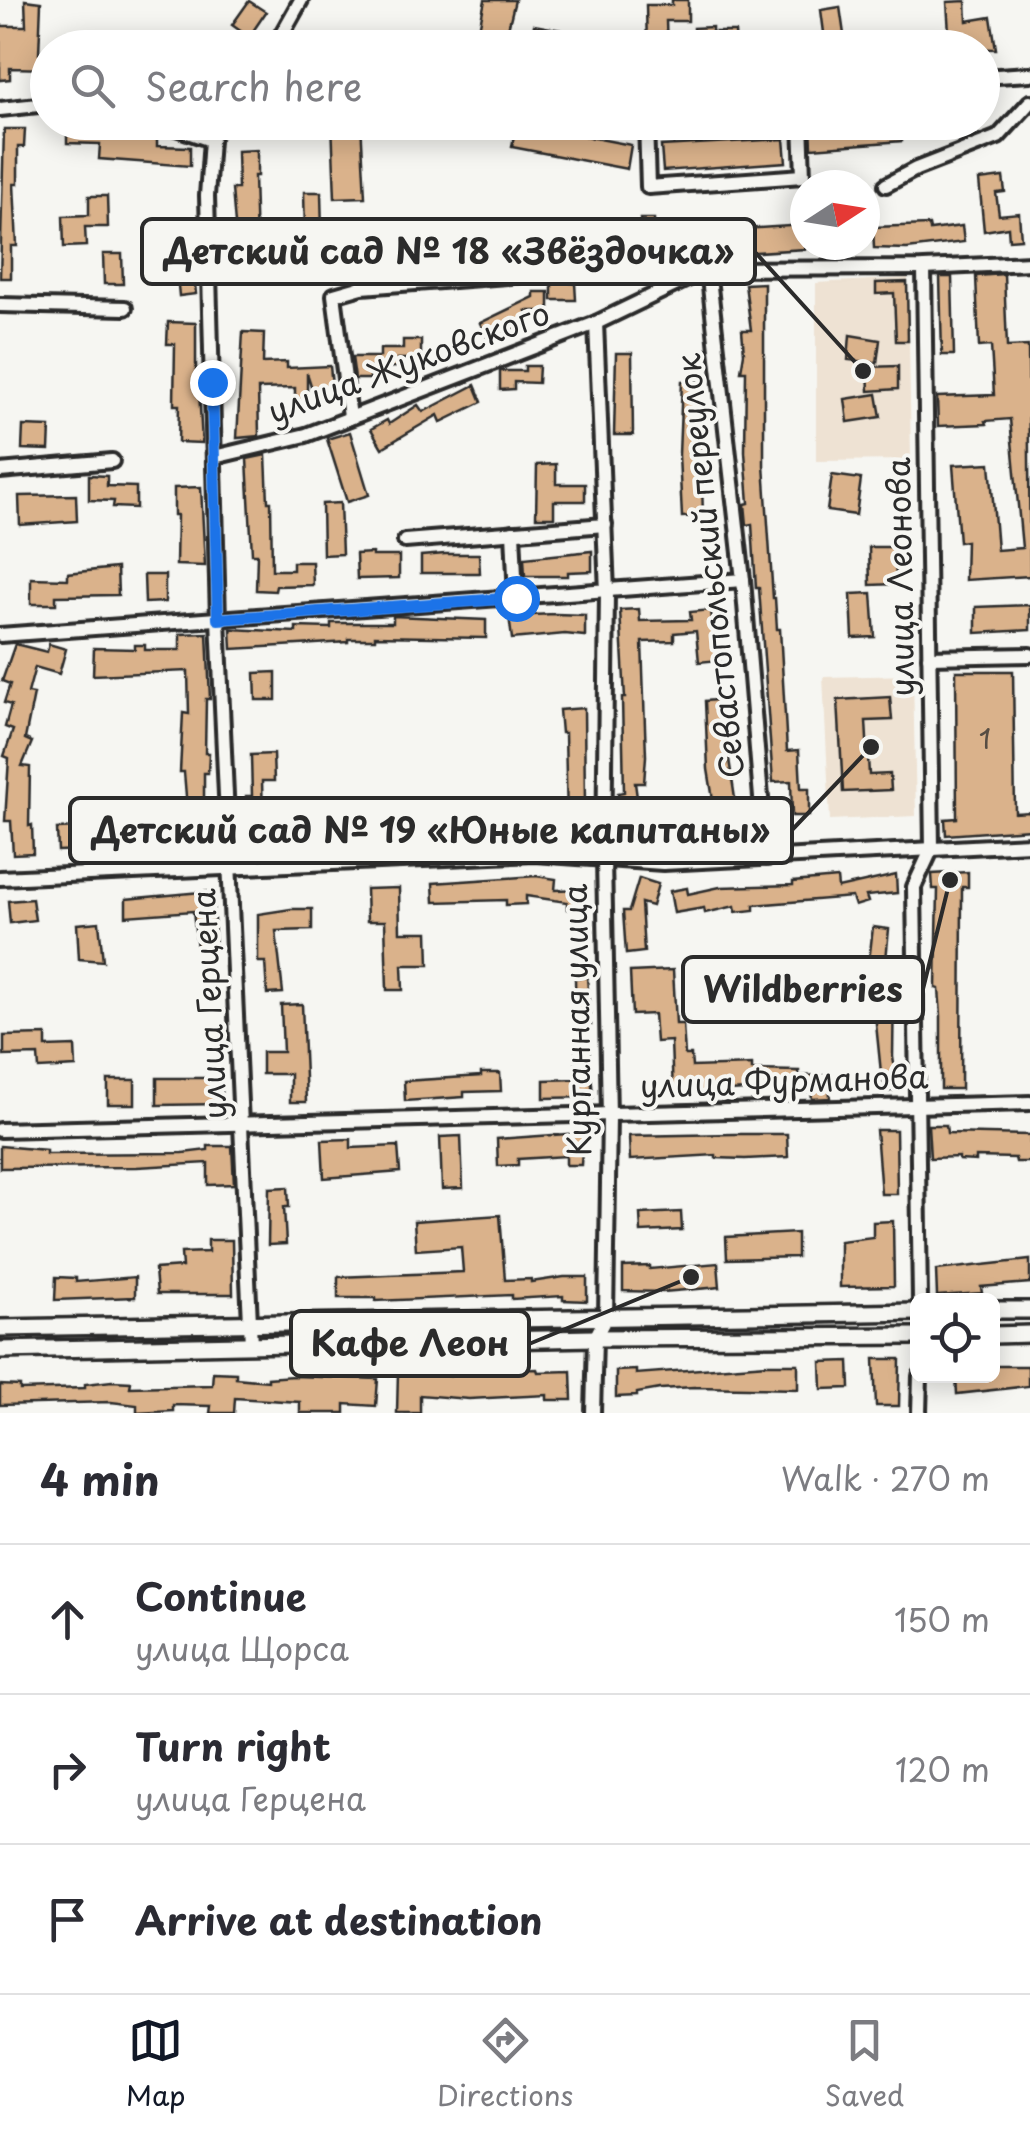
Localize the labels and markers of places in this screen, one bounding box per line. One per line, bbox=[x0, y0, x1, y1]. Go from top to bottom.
callout: Детский сад № 18 «Звёздочка» bbox=[142, 219, 755, 284]
callout: Детский сад № 19 «Юные капитаны» bbox=[70, 798, 792, 863]
callout: Wildberries bbox=[683, 957, 923, 1022]
callout: Кафе Леон bbox=[291, 1311, 529, 1376]

